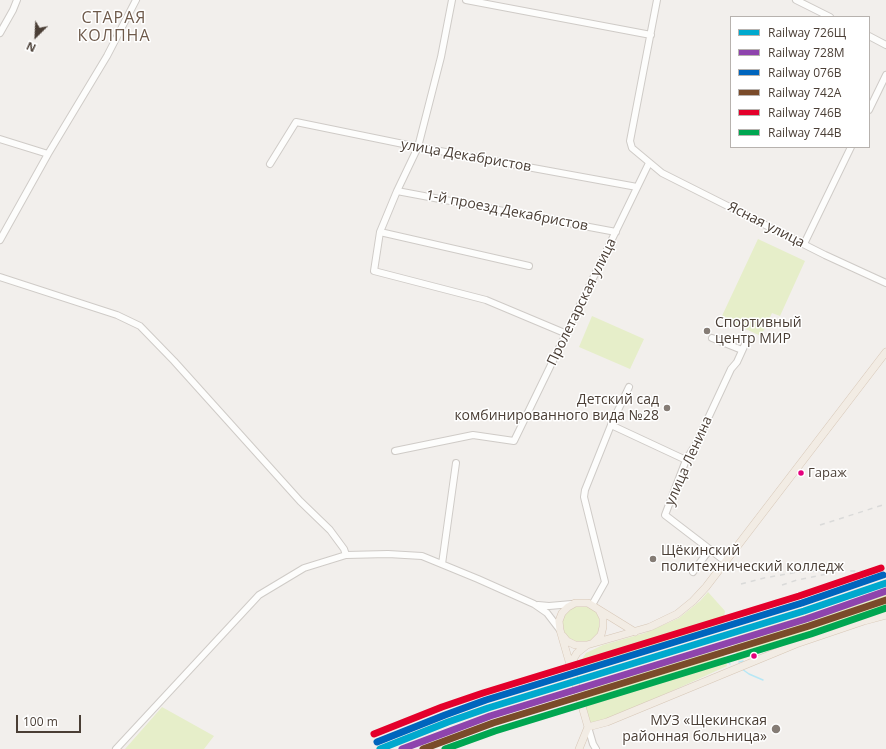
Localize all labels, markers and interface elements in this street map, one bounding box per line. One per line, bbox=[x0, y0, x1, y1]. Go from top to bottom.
district label: СТАРАЯ КОЛПНА bbox=[77, 8, 151, 46]
north arrow bbox=[16, 16, 56, 56]
legend bbox=[730, 16, 870, 148]
text: Railway 726Щ bbox=[768, 24, 846, 41]
text: N bbox=[24, 39, 38, 56]
text: Railway 728М bbox=[768, 44, 845, 61]
text: Railway 076В bbox=[768, 64, 842, 81]
text: Railway 742А bbox=[768, 84, 841, 101]
text: Railway 746В bbox=[768, 104, 842, 121]
text: Railway 744В bbox=[768, 124, 842, 141]
street label: улица Декабристов bbox=[399, 136, 533, 176]
street label: 1-й проезд Декабристов bbox=[424, 187, 590, 235]
street label: Ясная улица bbox=[725, 198, 807, 252]
street label: Пролетарская улица bbox=[544, 236, 620, 368]
place label: Спортивный центр МИР bbox=[715, 315, 802, 348]
marker: Спортивный центр МИР bbox=[702, 326, 712, 336]
place label: Детский сад комбинированного вида №28 bbox=[454, 392, 659, 424]
marker: Детский сад комбинированного вида №28 bbox=[662, 403, 672, 413]
street label: улица Ленина bbox=[662, 414, 716, 508]
place label: Гараж bbox=[808, 465, 847, 481]
marker: Гараж bbox=[796, 468, 806, 478]
place label: Щёкинский политехнический колледж bbox=[661, 543, 844, 576]
marker: Щёкинский политехнический колледж bbox=[648, 554, 658, 564]
unlabelled marker bbox=[749, 651, 759, 661]
scale bar bbox=[18, 707, 83, 733]
text: 100 m bbox=[23, 713, 58, 730]
place label: МУЗ «Щекинская районная больница» bbox=[622, 713, 767, 746]
marker: МУЗ «Щекинская районная больница» bbox=[770, 723, 782, 735]

